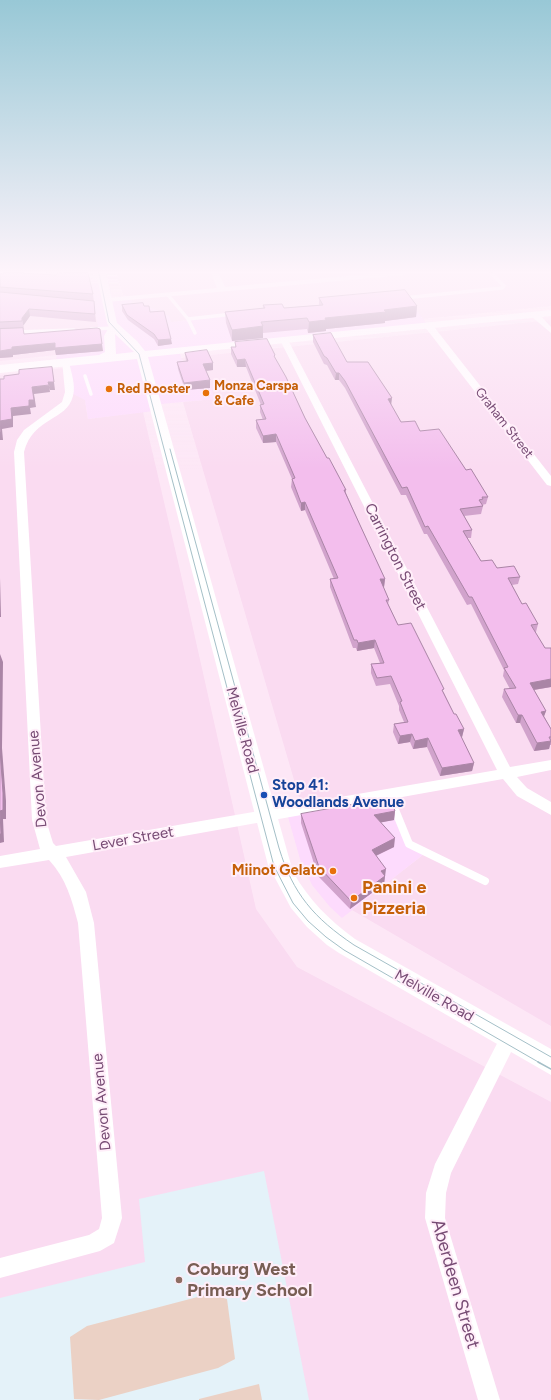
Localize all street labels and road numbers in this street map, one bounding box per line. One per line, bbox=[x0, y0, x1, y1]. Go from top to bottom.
street label: Graham Street bbox=[472, 385, 536, 461]
street label: Carrington Street bbox=[360, 500, 430, 614]
street label: Melville Road bbox=[222, 685, 262, 775]
street label: Devon Avenue bbox=[25, 730, 51, 828]
street label: Lever Street bbox=[91, 823, 175, 855]
street label: Melville Road bbox=[391, 966, 477, 1026]
street label: Devon Avenue bbox=[89, 1053, 115, 1151]
street label: Aberdeen Street bbox=[426, 1217, 484, 1351]

